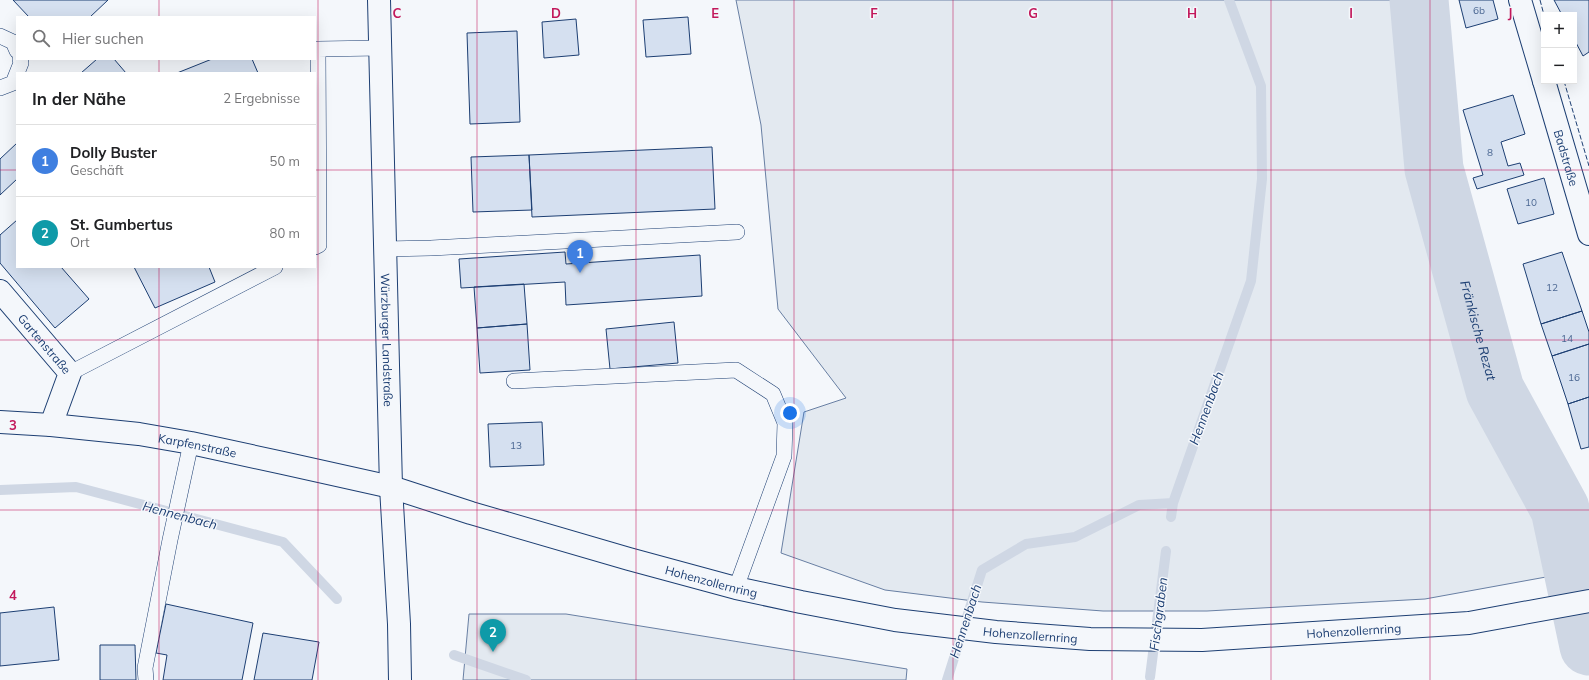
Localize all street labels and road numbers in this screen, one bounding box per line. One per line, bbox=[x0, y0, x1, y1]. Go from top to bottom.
street label: Badstraße bbox=[1551, 128, 1582, 188]
street label: Würzburger Landstraße bbox=[378, 273, 397, 407]
street label: Gartenstraße bbox=[15, 310, 75, 377]
street label: Karpfenstraße bbox=[157, 430, 238, 460]
street label: Hohenzollernring bbox=[664, 562, 759, 600]
street label: Hohenzollernring bbox=[1306, 620, 1402, 641]
street label: Hohenzollernring bbox=[982, 623, 1078, 646]

